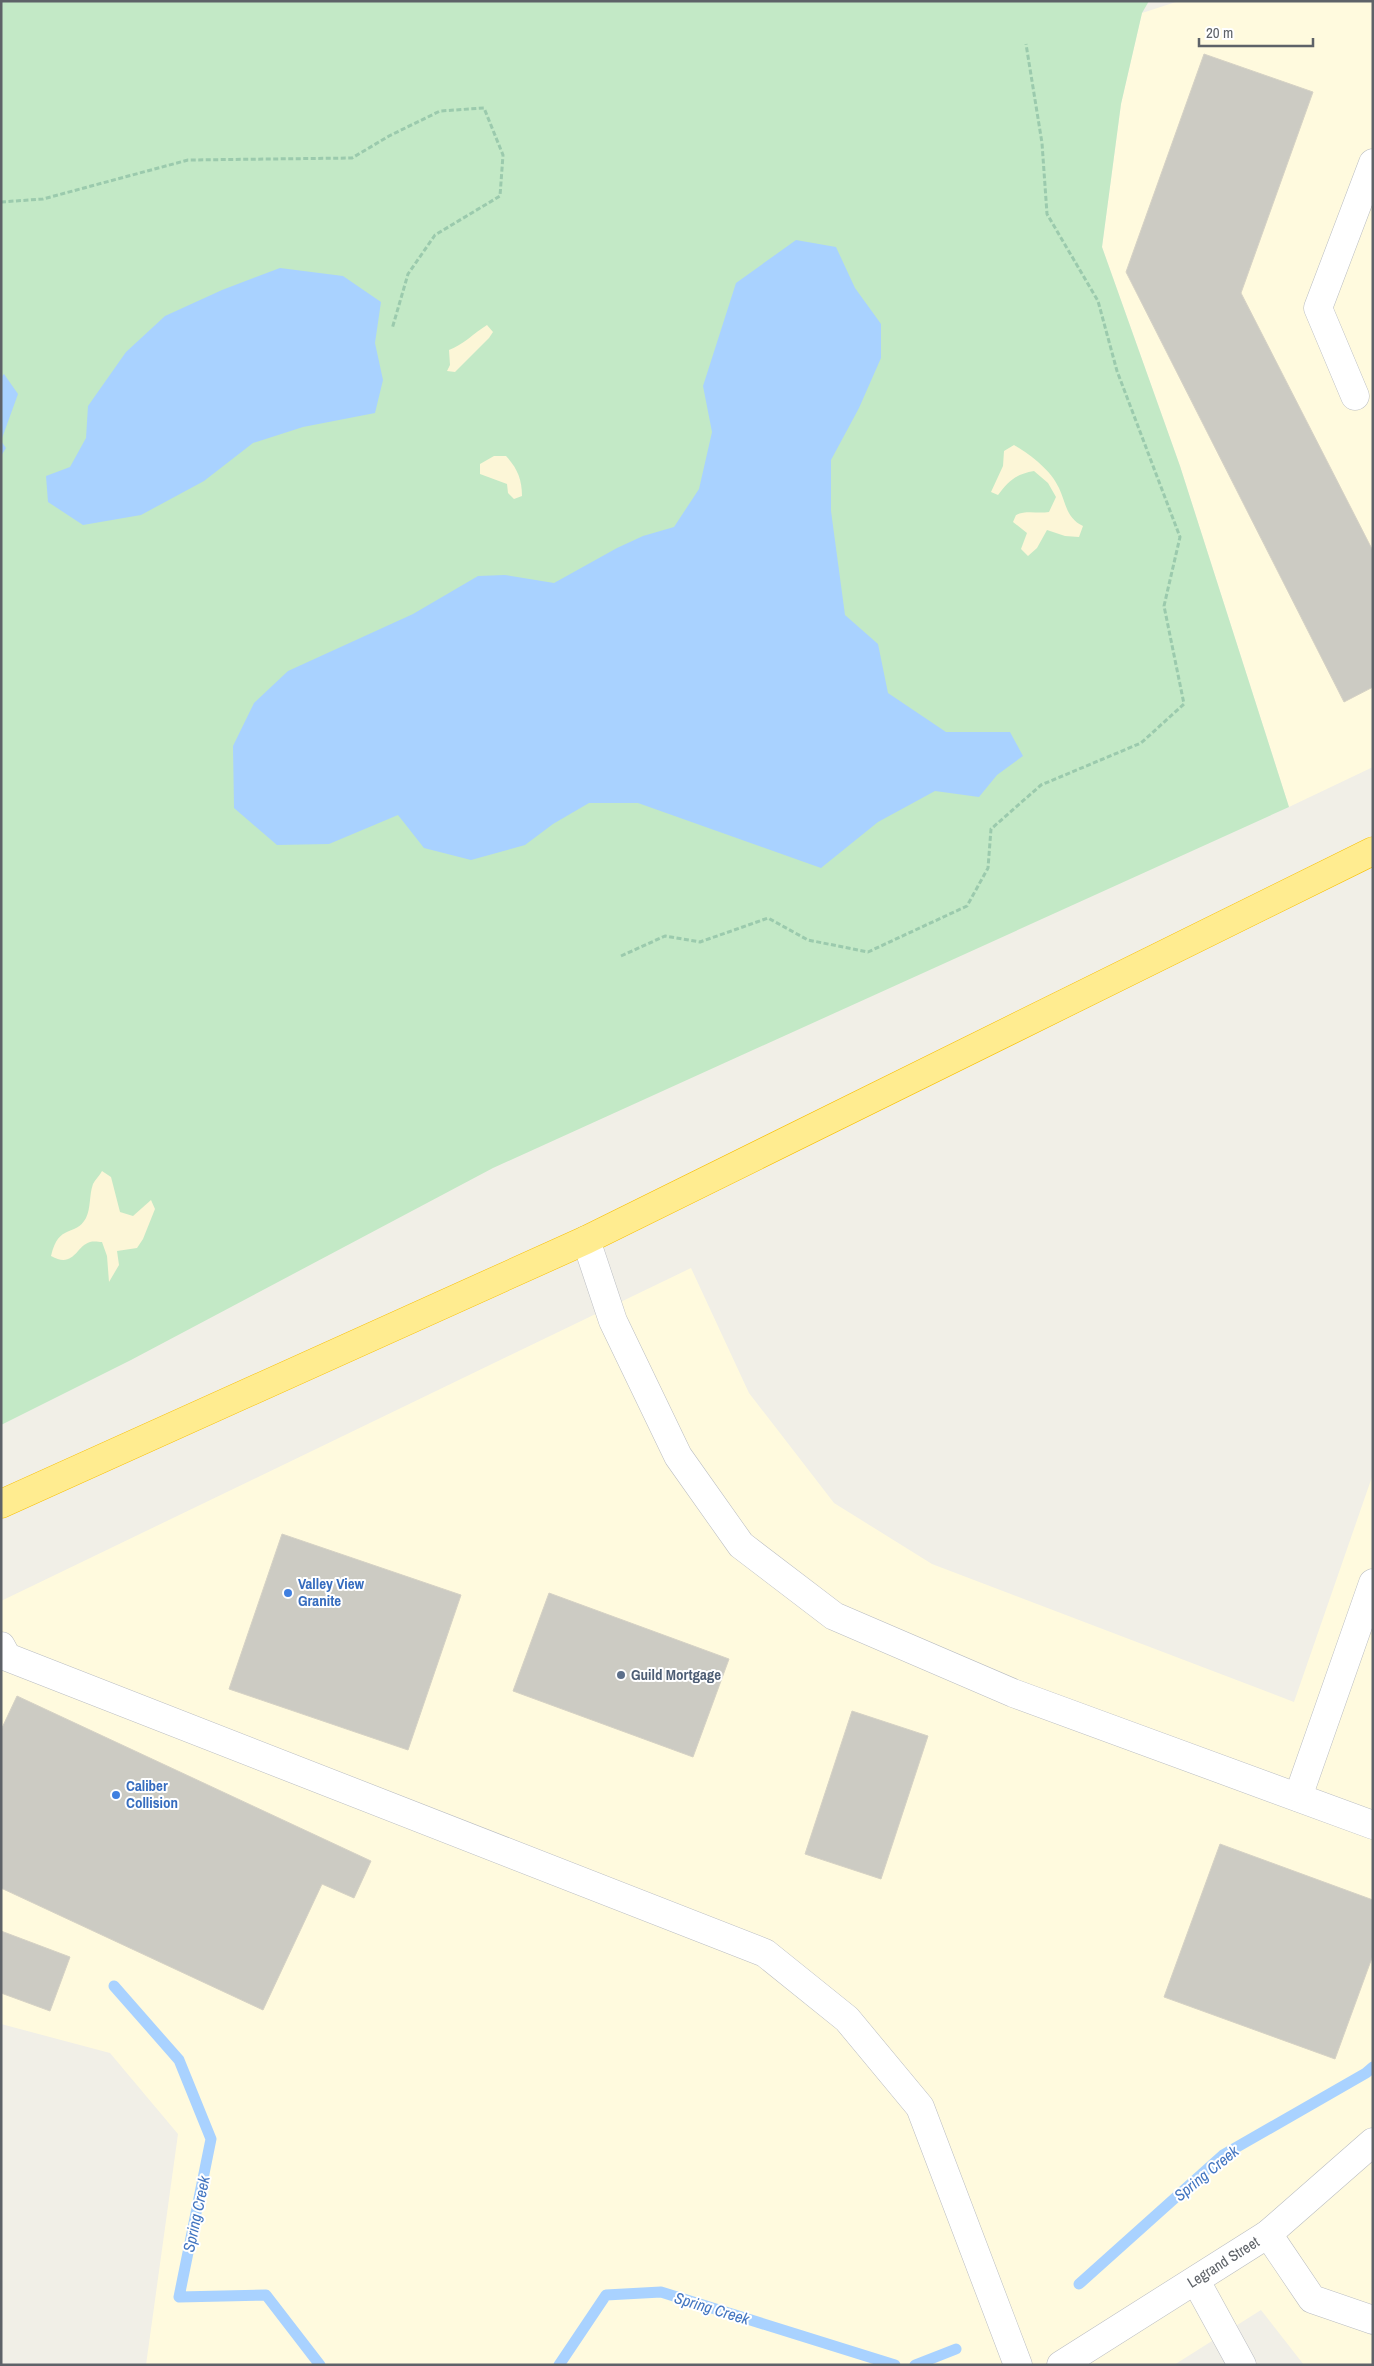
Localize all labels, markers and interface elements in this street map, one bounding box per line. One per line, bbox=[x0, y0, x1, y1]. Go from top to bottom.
scale bar bbox=[1199, 15, 1313, 47]
text: 20 m bbox=[1206, 22, 1233, 43]
place label: Valley View Granite bbox=[298, 1573, 365, 1611]
marker: Valley View Granite bbox=[282, 1587, 294, 1599]
place label: Guild Mortgage bbox=[631, 1664, 721, 1685]
marker: Guild Mortgage bbox=[615, 1669, 627, 1681]
place label: Caliber Collision bbox=[126, 1775, 178, 1813]
marker: Caliber Collision bbox=[110, 1789, 122, 1801]
water label: Spring Creek bbox=[1169, 2140, 1243, 2206]
water label: Spring Creek bbox=[177, 2173, 215, 2254]
street label: Legrand Street bbox=[1183, 2231, 1263, 2293]
water label: Spring Creek bbox=[672, 2286, 753, 2330]

